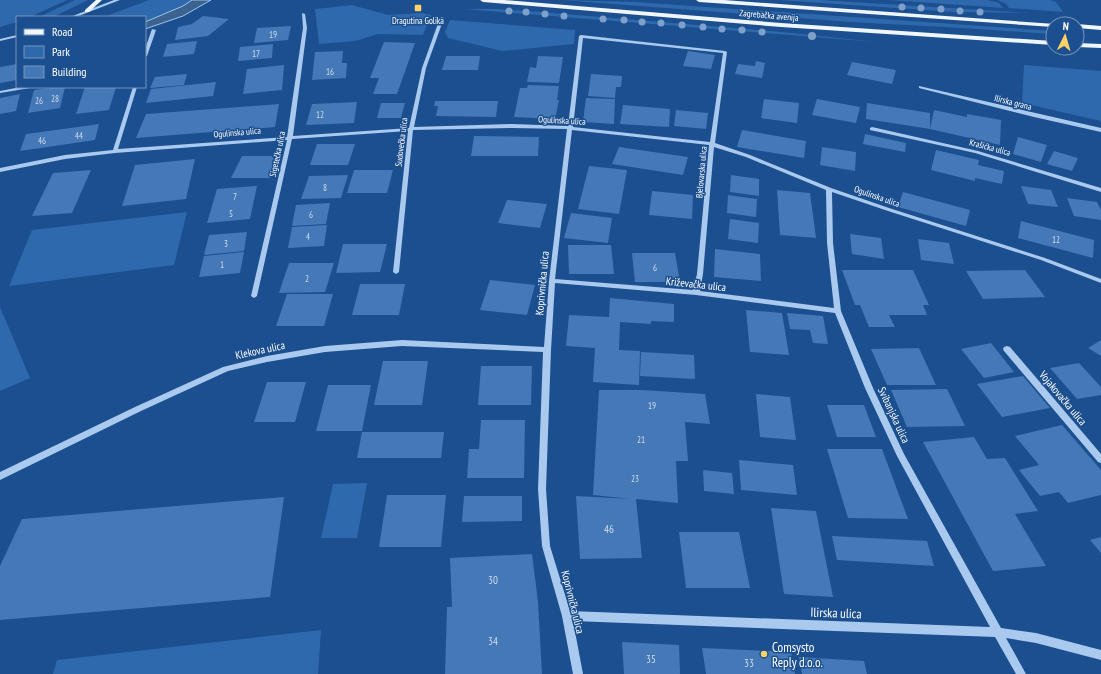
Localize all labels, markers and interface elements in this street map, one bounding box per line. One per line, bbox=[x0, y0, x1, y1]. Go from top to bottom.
marker: Dragutina Golika bbox=[413, 3, 423, 13]
street label: Zagrebačka avenija bbox=[739, 7, 799, 24]
place label: Dragutina Golika bbox=[392, 15, 444, 26]
legend bbox=[16, 16, 146, 88]
north arrow bbox=[1045, 16, 1085, 56]
text: N bbox=[1062, 19, 1069, 33]
text: Road bbox=[52, 24, 72, 39]
house number: 19 bbox=[269, 29, 277, 40]
text: Park bbox=[52, 44, 70, 59]
house number: 17 bbox=[252, 48, 260, 59]
text: Building bbox=[52, 64, 87, 79]
house number: 16 bbox=[326, 66, 334, 77]
street label: Ilirska grana bbox=[993, 92, 1033, 112]
house number: 28 bbox=[51, 93, 59, 104]
house number: 26 bbox=[35, 95, 43, 106]
house number: 12 bbox=[316, 109, 324, 120]
street label: Ogulinska ulica bbox=[538, 113, 586, 127]
street label: Sudovečka ulica bbox=[393, 116, 410, 167]
street label: Ogulinska ulica bbox=[213, 124, 262, 140]
house number: 44 bbox=[75, 130, 83, 141]
street label: Sigetečka ulica bbox=[267, 130, 287, 178]
house number: 46 bbox=[38, 135, 46, 146]
street label: Krašićka ulica bbox=[968, 136, 1012, 158]
street label: Bjelovarska ulica bbox=[693, 145, 710, 199]
house number: 8 bbox=[323, 182, 327, 193]
street label: Ogulinska ulica bbox=[853, 183, 902, 209]
house number: 7 bbox=[233, 191, 237, 202]
house number: 5 bbox=[229, 208, 233, 219]
house number: 6 bbox=[309, 209, 313, 220]
house number: 4 bbox=[306, 231, 310, 242]
house number: 12 bbox=[1052, 234, 1060, 245]
house number: 3 bbox=[224, 238, 228, 249]
street label: Koprivnička ulica bbox=[532, 250, 552, 316]
house number: 1 bbox=[220, 259, 224, 270]
house number: 6 bbox=[653, 262, 657, 273]
house number: 2 bbox=[305, 273, 309, 284]
street label: Križevačka ulica bbox=[665, 274, 727, 294]
street label: Klekova ulica bbox=[234, 338, 286, 362]
street label: Vojakovačka ulica bbox=[1036, 367, 1090, 428]
street label: Svibanjska ulica bbox=[875, 385, 913, 445]
house number: 19 bbox=[648, 400, 656, 411]
house number: 21 bbox=[637, 434, 645, 445]
house number: 23 bbox=[631, 473, 639, 484]
house number: 46 bbox=[604, 522, 614, 536]
street label: Koprivnička ulica bbox=[558, 569, 588, 635]
house number: 30 bbox=[488, 573, 498, 587]
street label: Ilirska ulica bbox=[810, 604, 862, 622]
house number: 34 bbox=[488, 634, 498, 648]
place label: Comsysto Reply d.o.o. bbox=[772, 639, 823, 671]
marker: Comsysto Reply d.o.o. bbox=[759, 649, 769, 659]
house number: 35 bbox=[646, 652, 656, 666]
house number: 33 bbox=[744, 656, 754, 670]

